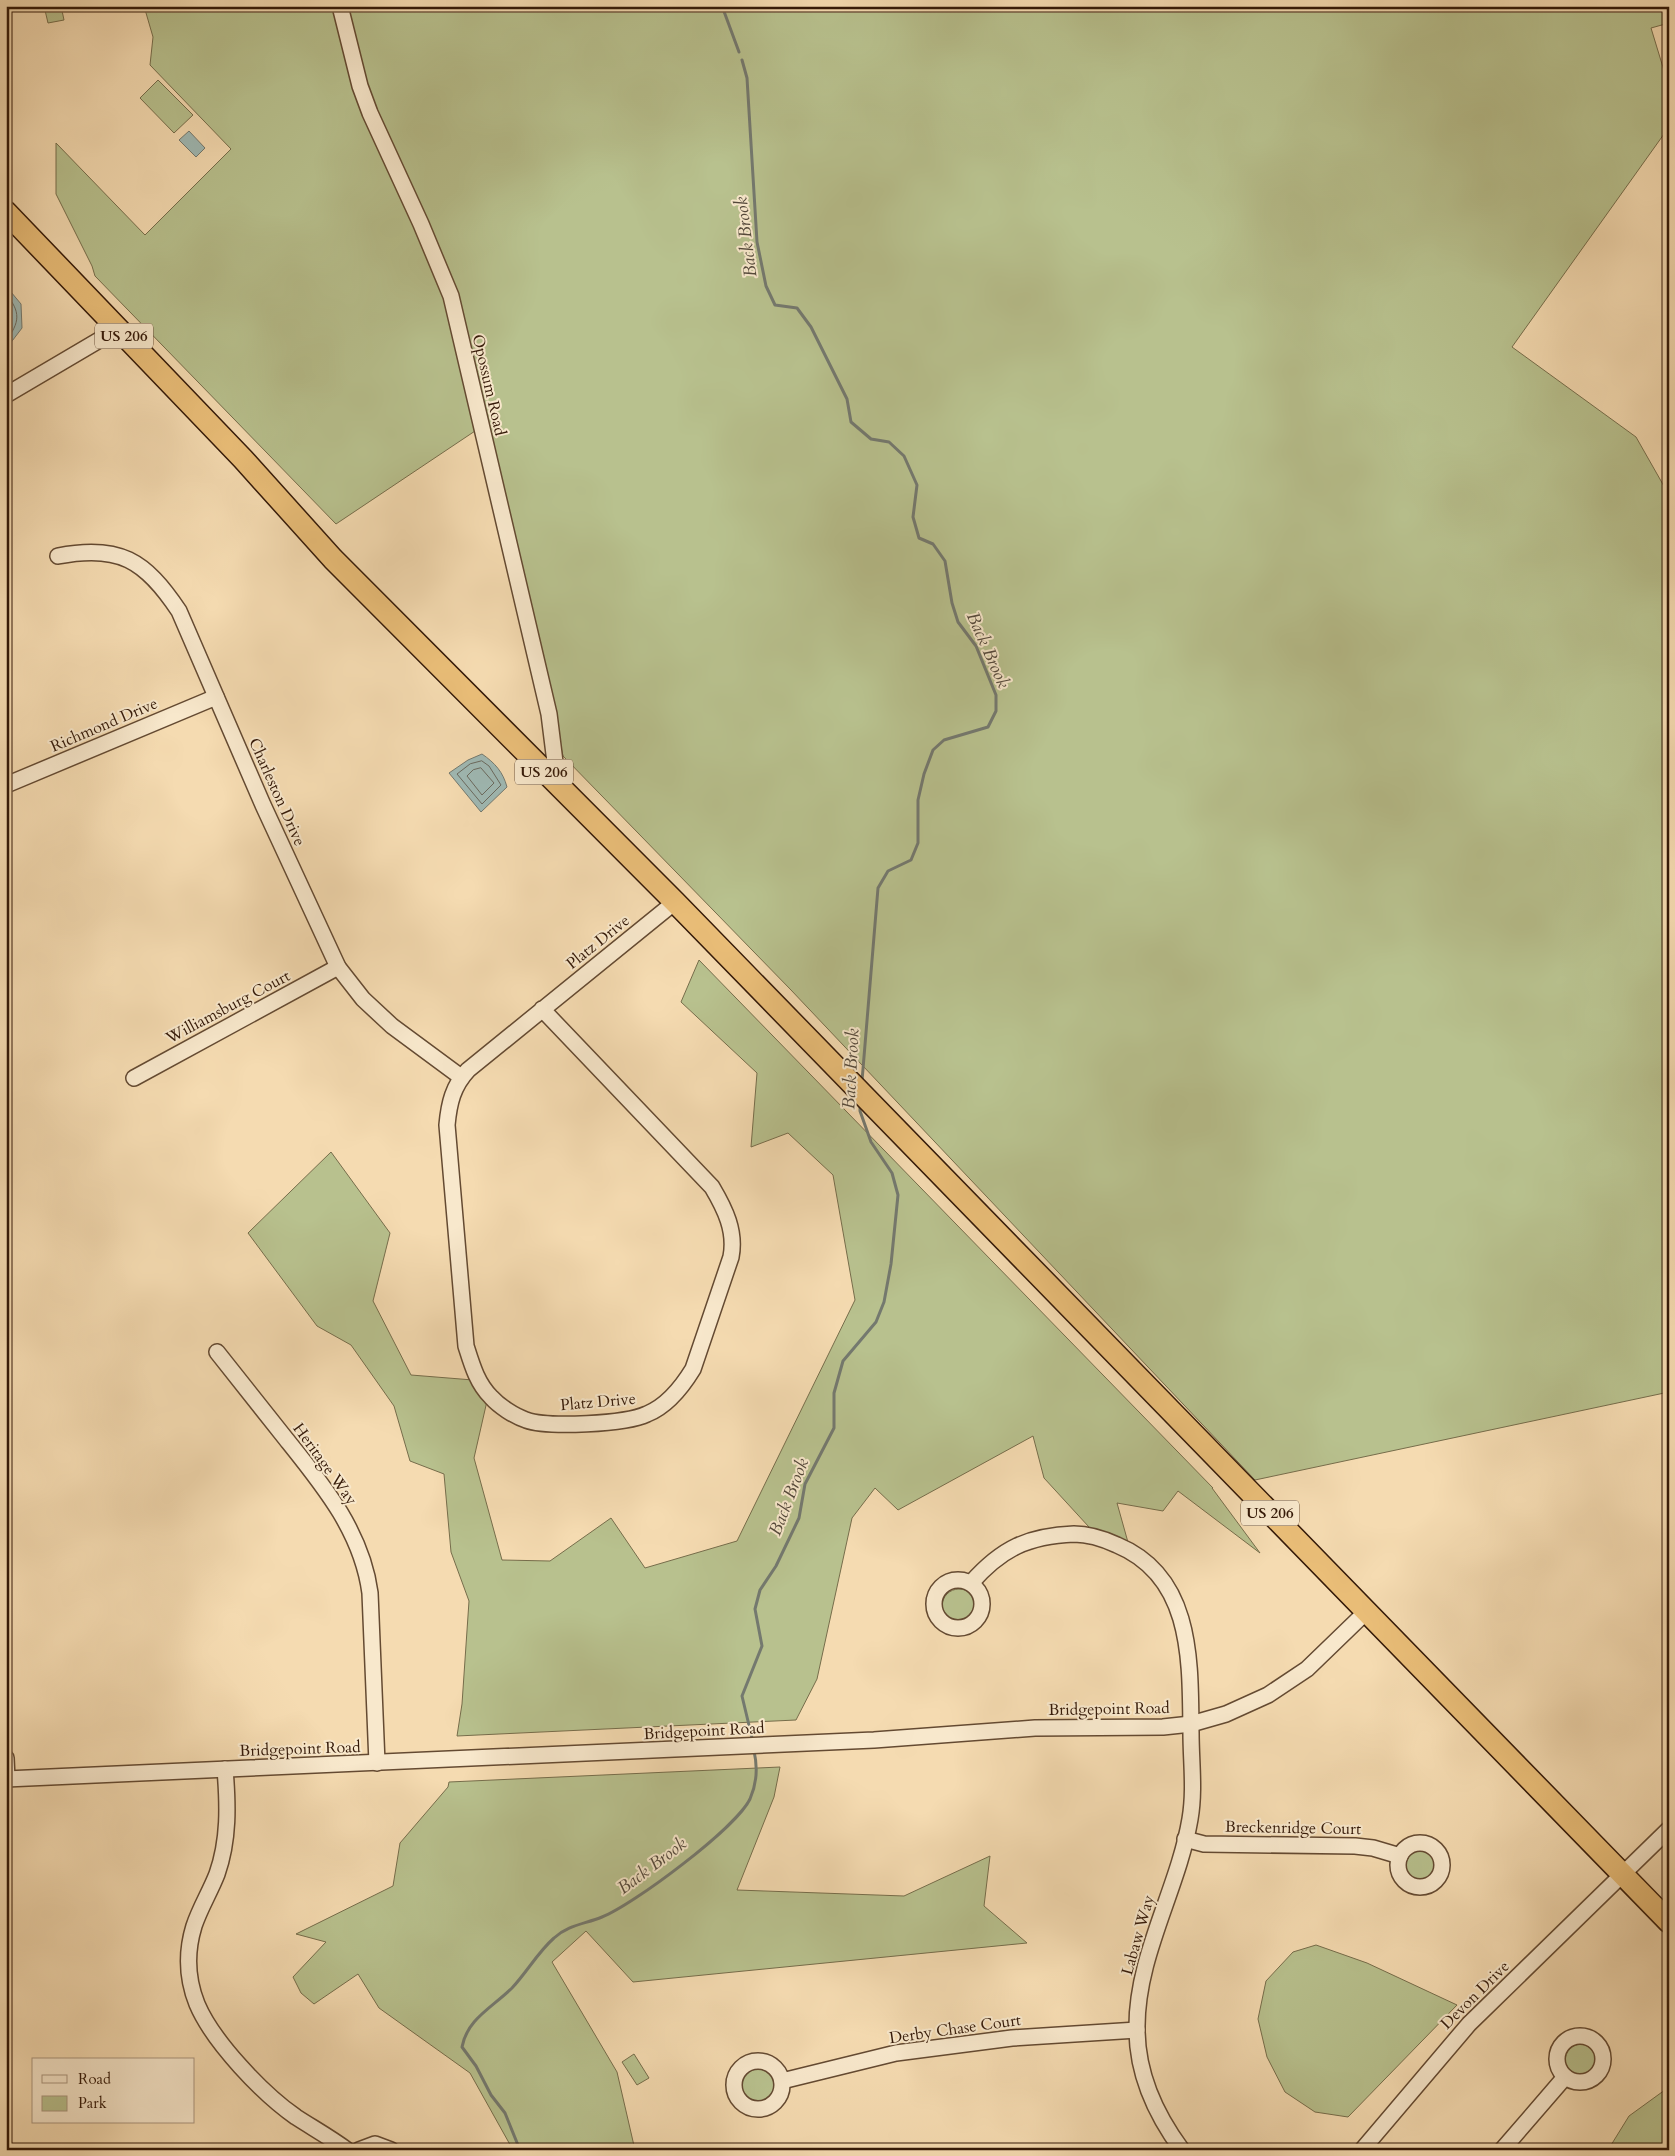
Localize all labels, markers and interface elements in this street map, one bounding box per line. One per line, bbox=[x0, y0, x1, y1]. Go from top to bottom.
water label: Back Brook bbox=[729, 195, 763, 279]
road number: US 206 bbox=[95, 324, 153, 348]
street label: Opossum Road bbox=[467, 332, 511, 438]
water label: Back Brook bbox=[960, 608, 1016, 692]
street label: Richmond Drive bbox=[47, 693, 161, 757]
street label: Charleston Drive bbox=[243, 734, 311, 850]
road number: US 206 bbox=[515, 760, 573, 784]
street label: Platz Drive bbox=[562, 910, 634, 974]
street label: Williamsburg Court bbox=[161, 965, 294, 1049]
water label: Back Brook bbox=[836, 1028, 866, 1110]
street label: Platz Drive bbox=[559, 1388, 637, 1416]
street label: Heritage Way bbox=[288, 1418, 363, 1510]
water label: Back Brook bbox=[763, 1455, 815, 1539]
road number: US 206 bbox=[1241, 1500, 1299, 1526]
street label: Bridgepoint Road bbox=[1048, 1697, 1170, 1721]
street label: Bridgepoint Road bbox=[643, 1717, 766, 1745]
street label: Bridgepoint Road bbox=[239, 1736, 361, 1762]
street label: Breckenridge Court bbox=[1225, 1816, 1361, 1840]
water label: Back Brook bbox=[612, 1832, 692, 1900]
street label: Labaw Way bbox=[1116, 1892, 1160, 1978]
street label: Devon Drive bbox=[1436, 1956, 1514, 2034]
street label: Derby Chase Court bbox=[888, 2009, 1022, 2049]
legend bbox=[32, 2058, 195, 2124]
text: Road bbox=[78, 2069, 111, 2089]
text: Park bbox=[78, 2093, 107, 2113]

